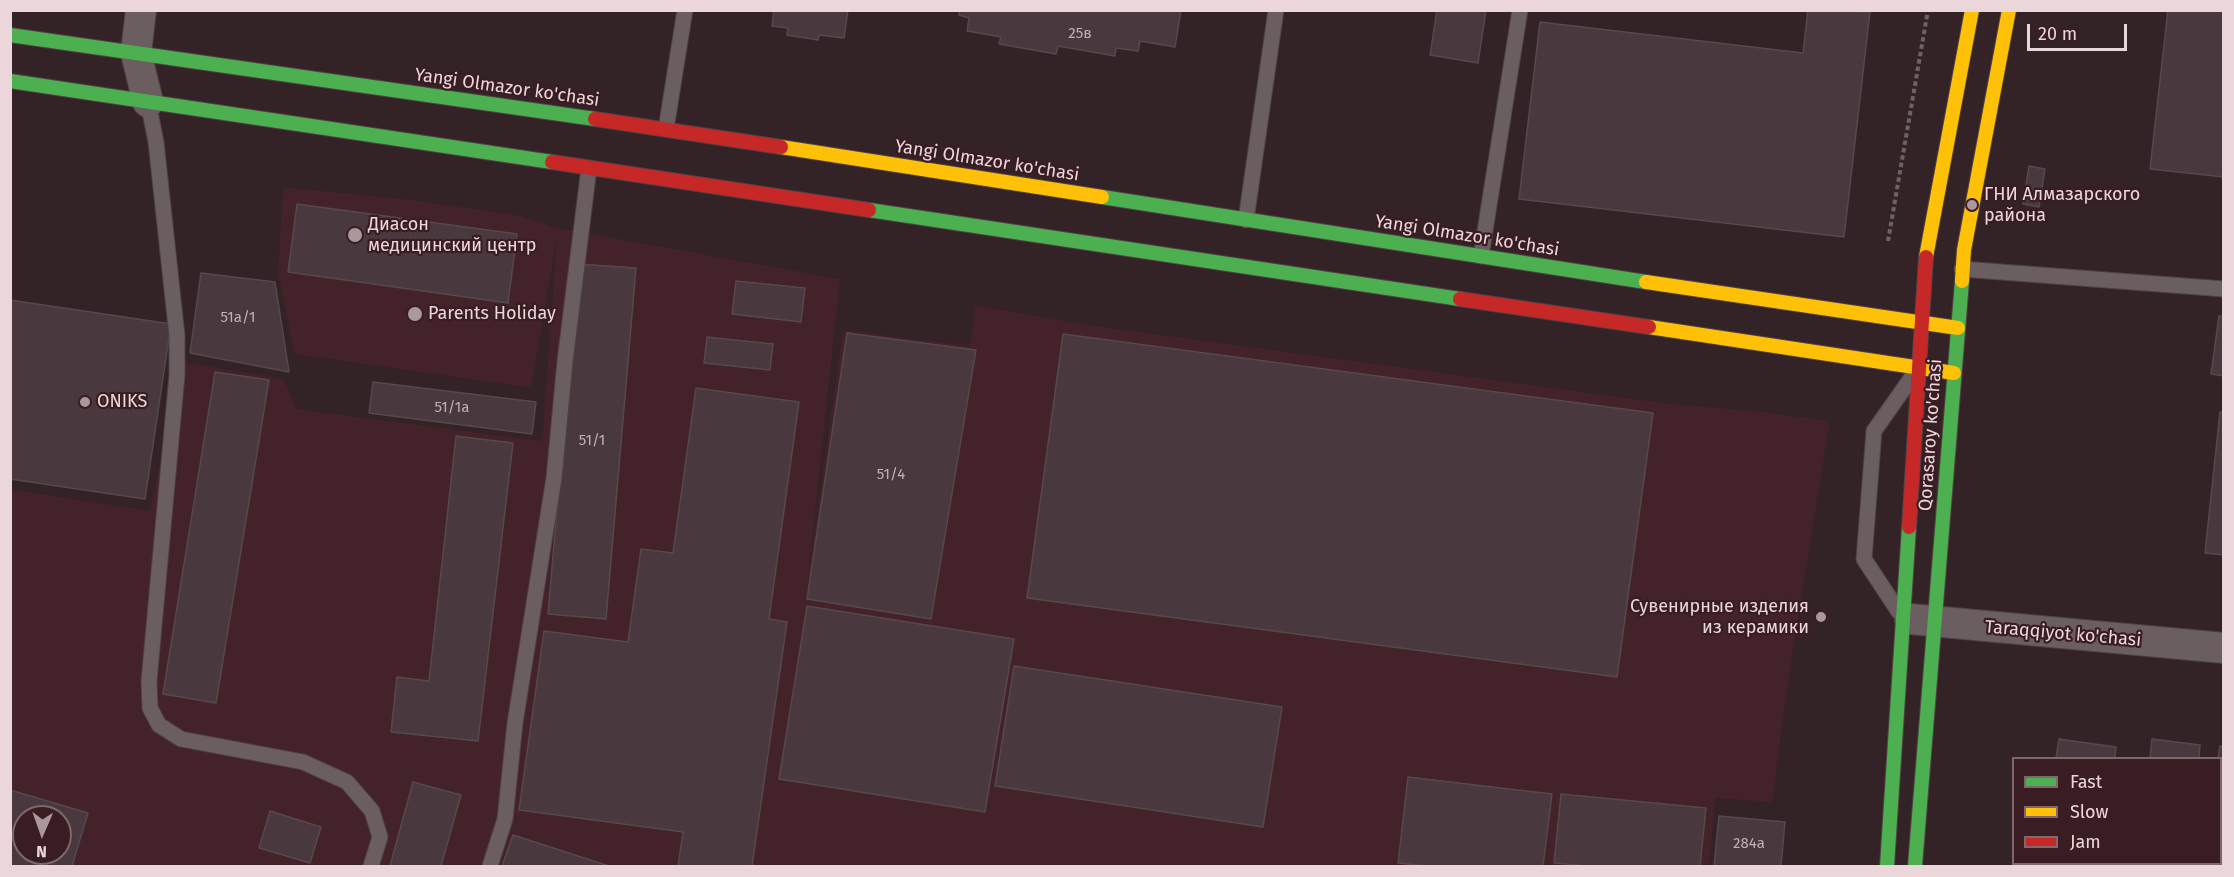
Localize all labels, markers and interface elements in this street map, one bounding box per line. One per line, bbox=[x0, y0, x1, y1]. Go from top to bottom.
scale bar bbox=[2030, 12, 2130, 50]
text: 20 m bbox=[2038, 23, 2077, 45]
house number: 25в bbox=[1068, 25, 1092, 43]
street label: Yangi Olmazor ko'chasi bbox=[413, 64, 601, 112]
street label: Yangi Olmazor ko'chasi bbox=[893, 136, 1081, 186]
place label: ГНИ Алмазарского района bbox=[1984, 184, 2140, 226]
marker: ГНИ Алмазарского района bbox=[1965, 198, 1979, 212]
street label: Yangi Olmazor ko'chasi bbox=[1373, 211, 1561, 261]
place label: Диасон медицинский центр bbox=[368, 214, 537, 256]
marker: Диасон медицинский центр bbox=[346, 226, 364, 244]
place label: Parents Holiday bbox=[428, 303, 556, 325]
marker: Parents Holiday bbox=[406, 305, 424, 323]
house number: 51a/1 bbox=[221, 309, 255, 327]
street label: Qorasaroy ko'chasi bbox=[1915, 358, 1947, 512]
place label: ONIKS bbox=[97, 391, 147, 413]
marker: ONIKS bbox=[78, 395, 92, 409]
house number: 51/1a bbox=[435, 399, 469, 417]
house number: 51/1 bbox=[579, 432, 605, 450]
house number: 51/4 bbox=[877, 466, 905, 484]
place label: Сувенирные изделия из керамики bbox=[1630, 596, 1809, 638]
marker: Сувенирные изделия из керамики bbox=[1814, 610, 1828, 624]
street label: Taraqqiyot ko'chasi bbox=[1984, 616, 2142, 652]
legend bbox=[2012, 757, 2222, 865]
text: Fast bbox=[2070, 771, 2102, 793]
text: Slow bbox=[2070, 801, 2108, 823]
north arrow bbox=[12, 805, 72, 865]
text: Jam bbox=[2070, 831, 2101, 853]
house number: 284а bbox=[1733, 835, 1765, 853]
text: N bbox=[36, 842, 47, 861]

